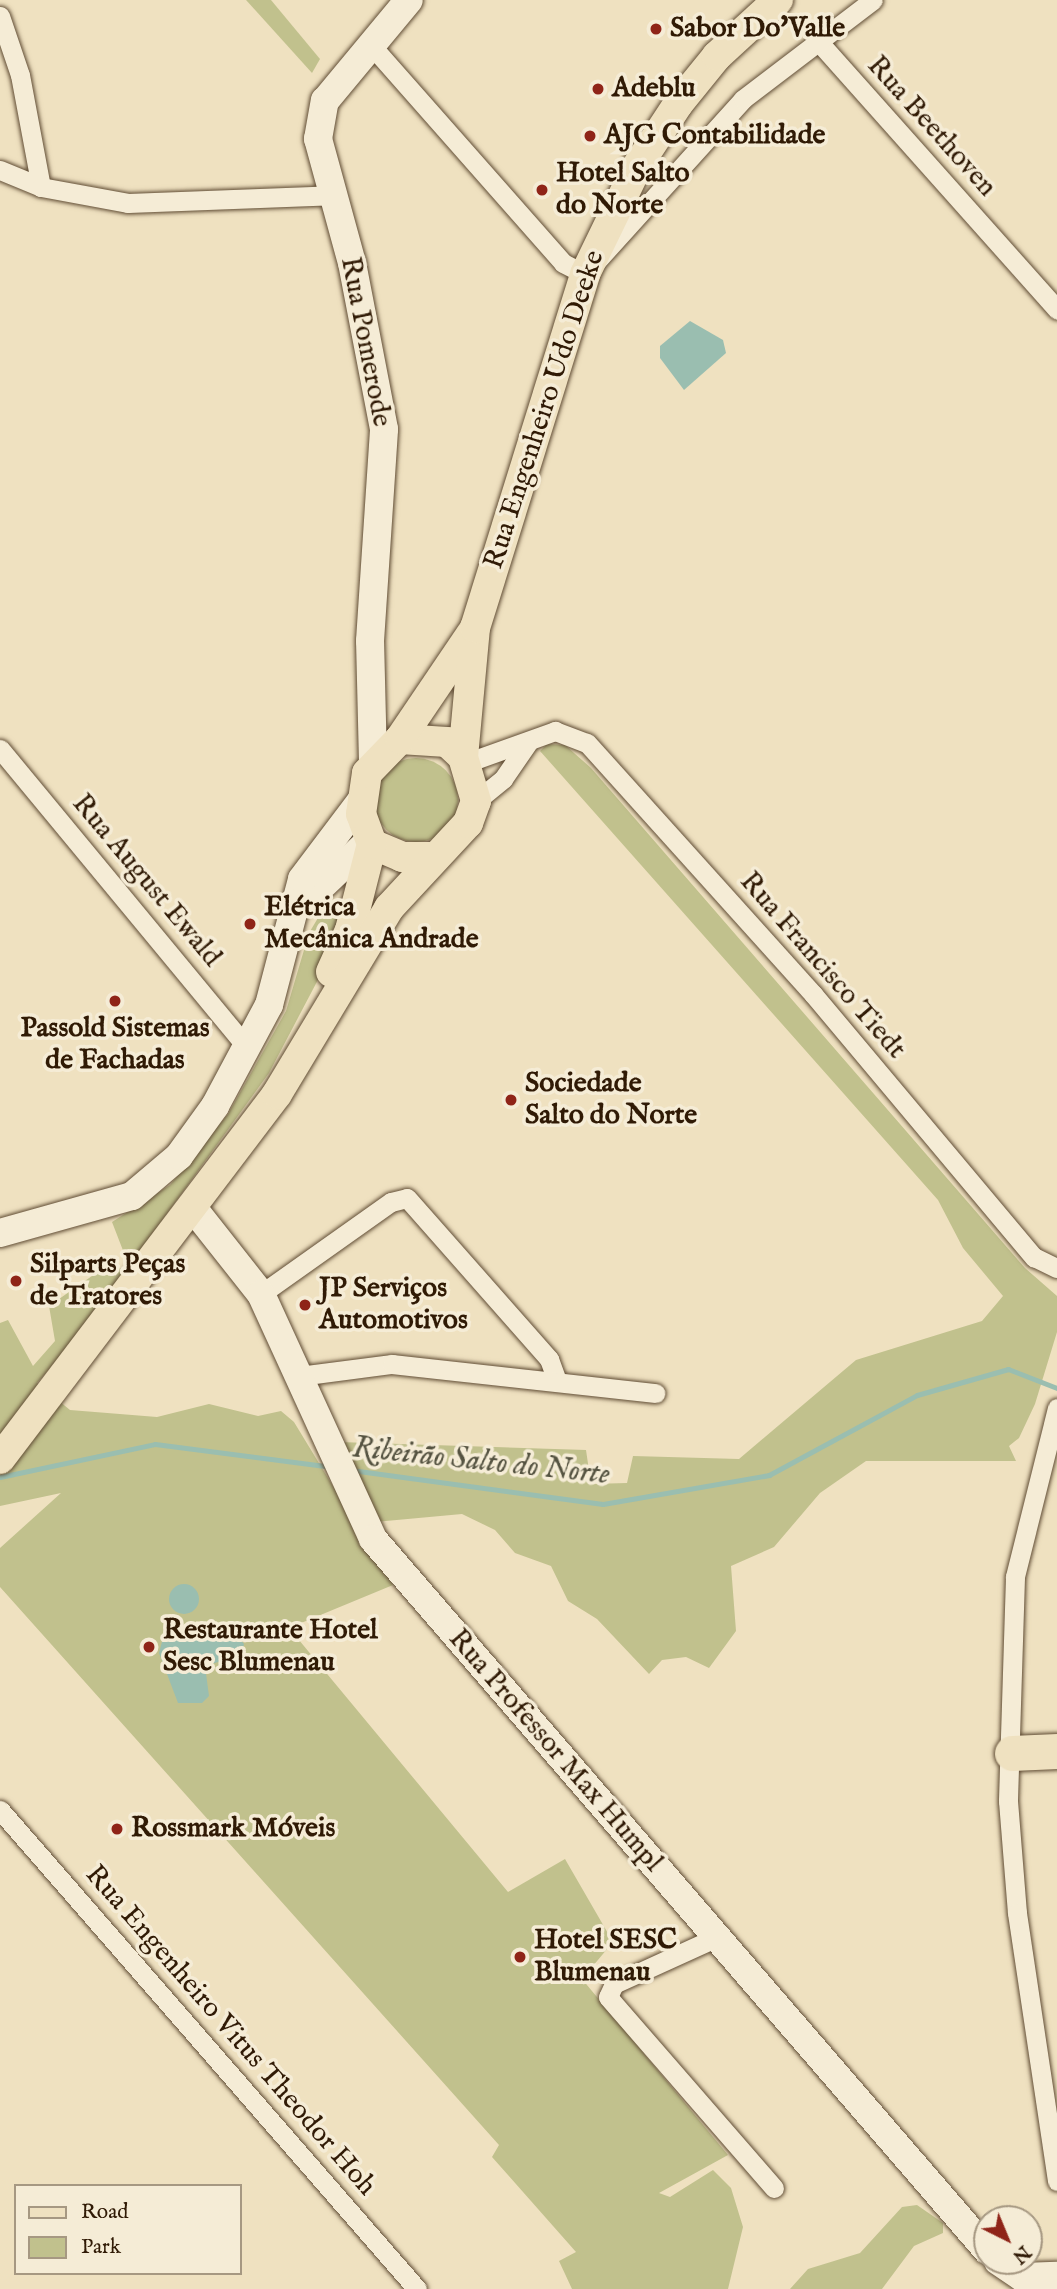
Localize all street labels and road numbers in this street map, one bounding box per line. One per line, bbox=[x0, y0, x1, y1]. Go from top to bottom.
street label: Rua Beethoven bbox=[859, 50, 1003, 204]
street label: Rua Engenheiro Udo Deeke bbox=[478, 247, 612, 573]
street label: Rua Pomerode bbox=[332, 254, 398, 430]
street label: Rua August Ewald bbox=[64, 788, 228, 974]
street label: Rua Francisco Tiedt bbox=[732, 866, 912, 1066]
street label: Rua Professor Max Humpl bbox=[441, 1623, 669, 1879]
street label: Rua Engenheiro Vitus Theodor Hoh bbox=[77, 1859, 383, 2203]

